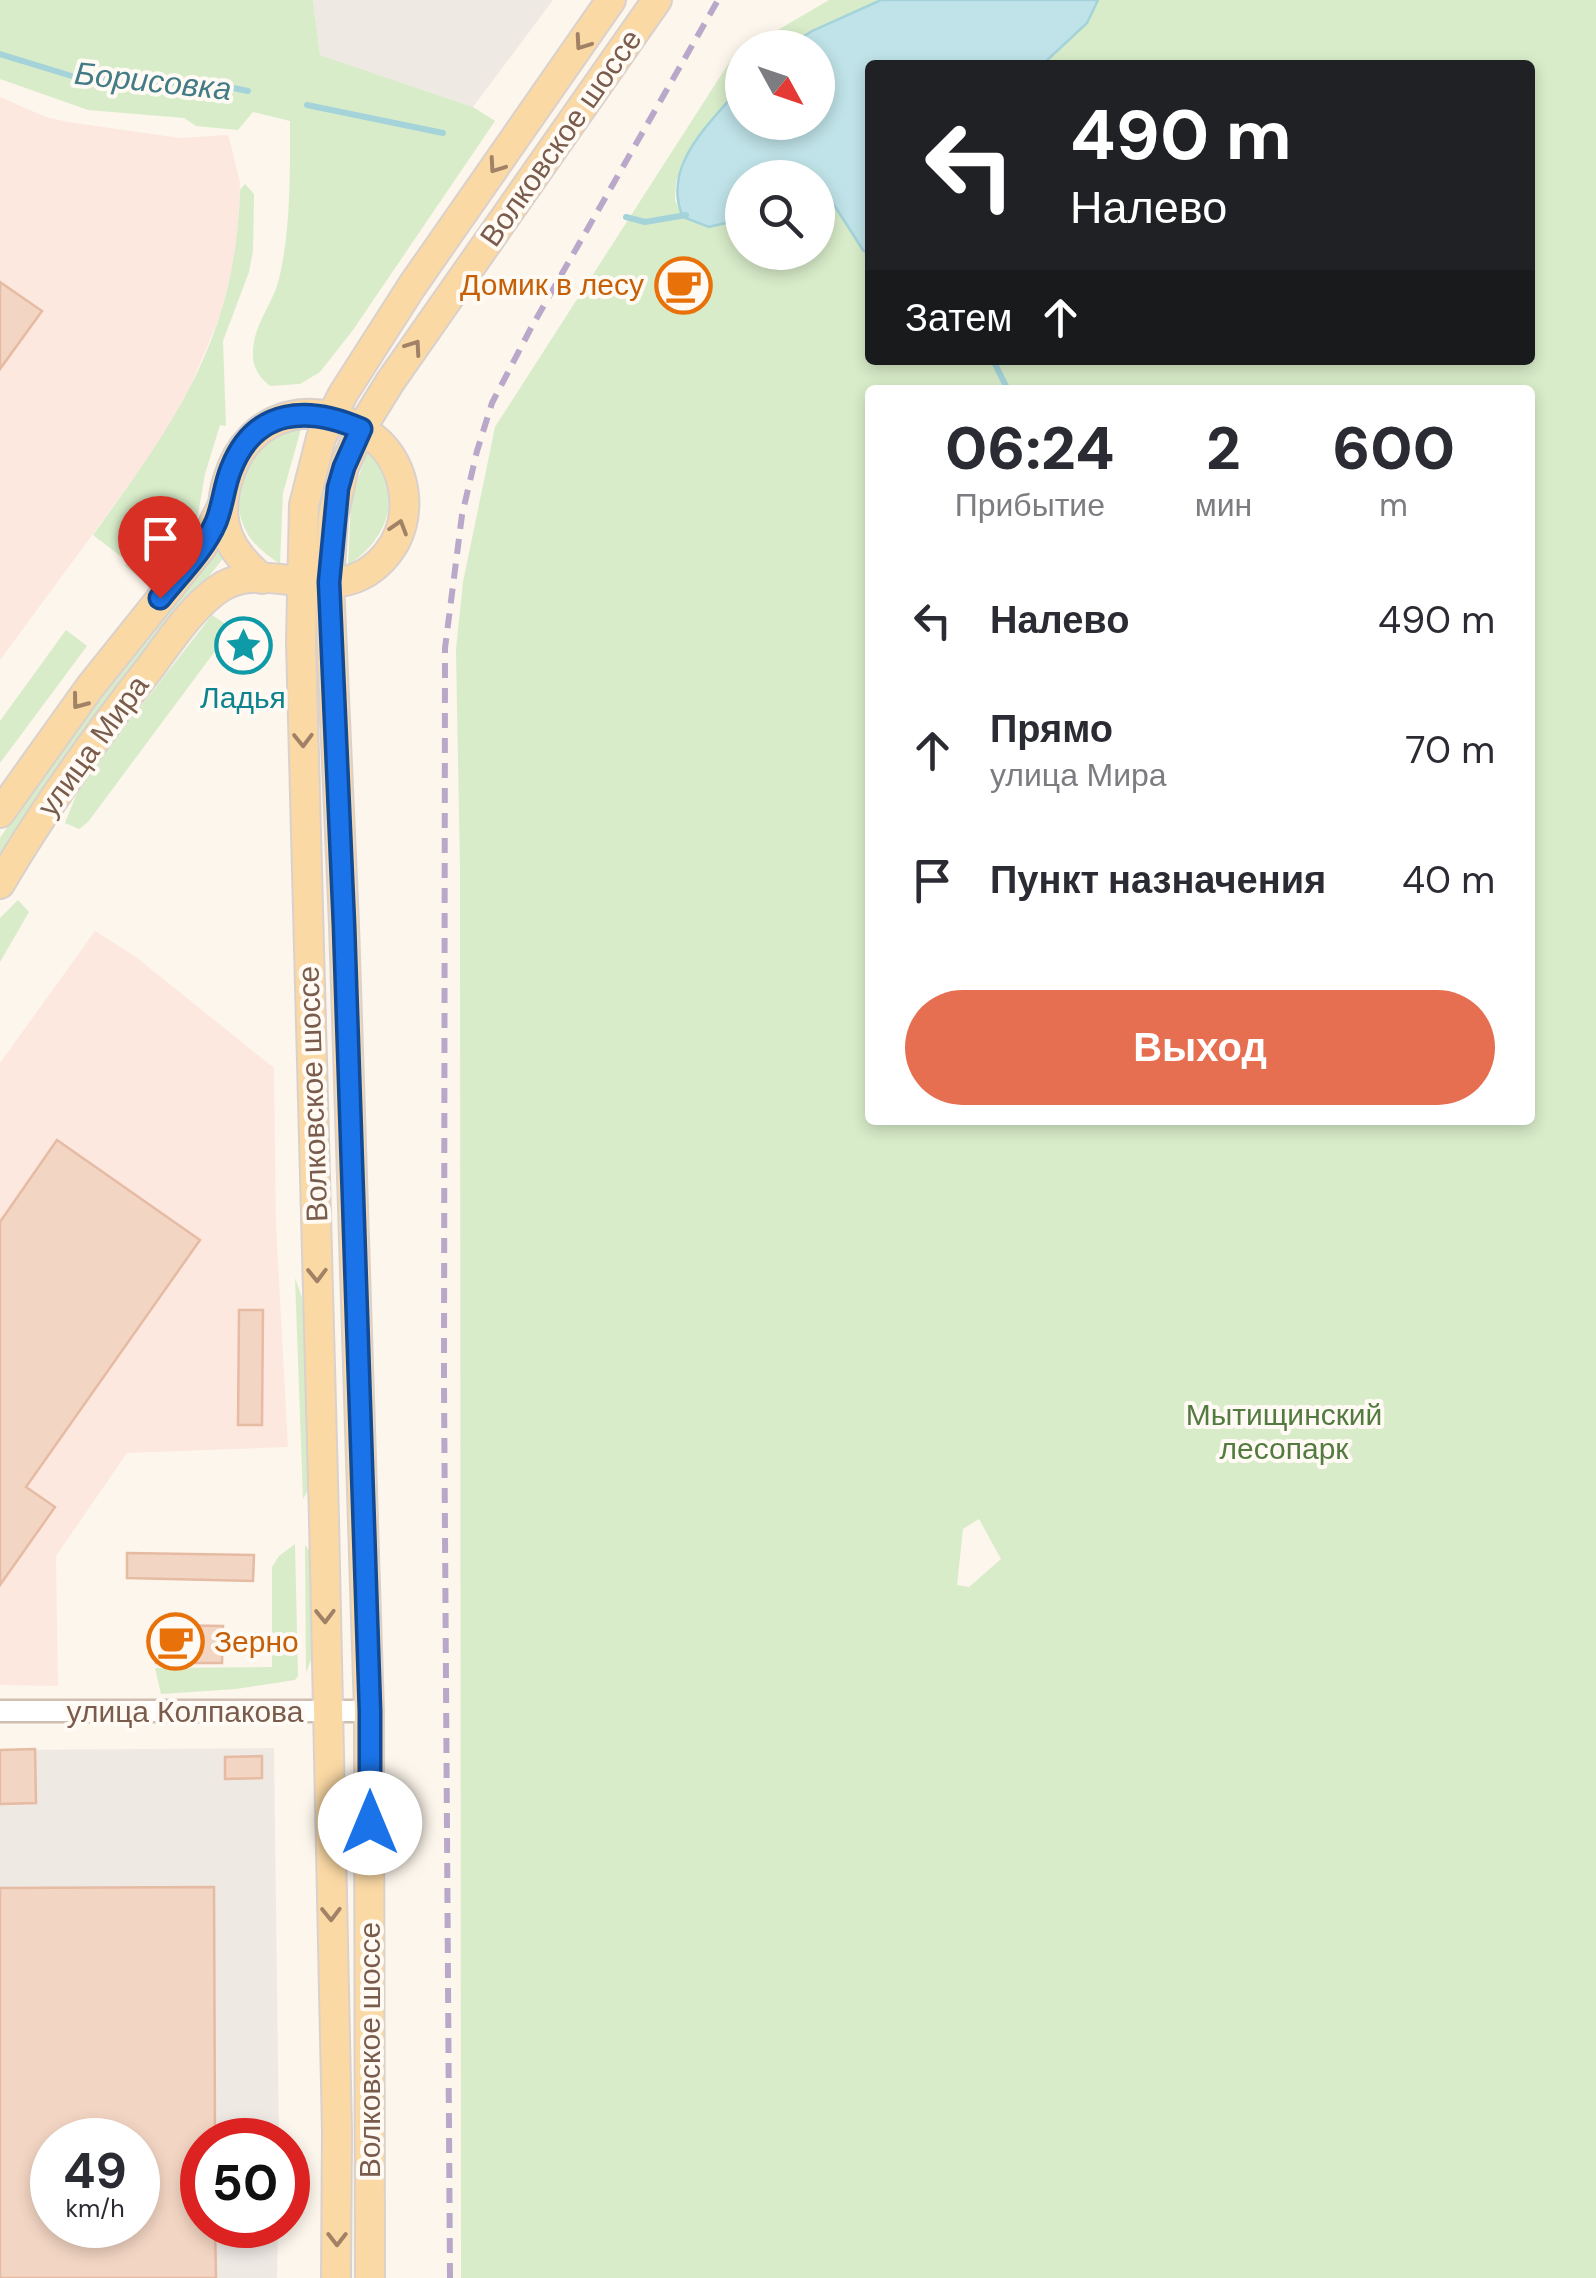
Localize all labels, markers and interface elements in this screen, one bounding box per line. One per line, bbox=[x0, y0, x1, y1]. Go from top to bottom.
street label: Волковское шоссе bbox=[471, 21, 650, 254]
north arrow bbox=[725, 30, 835, 140]
map controls bbox=[725, 30, 835, 270]
one-way arrow bbox=[575, 32, 594, 50]
water label: Борисовка bbox=[72, 52, 234, 110]
text: 490 m bbox=[1070, 90, 1292, 181]
icon: left bbox=[905, 100, 1035, 230]
one-way arrow bbox=[490, 155, 508, 173]
button: search bbox=[725, 160, 835, 270]
text: Налево bbox=[1070, 178, 1227, 237]
cafe icon: Домик в лесу bbox=[653, 255, 713, 315]
place label: Домик в лесу bbox=[460, 265, 644, 304]
icon: ahead bbox=[1033, 290, 1088, 345]
text: Затем bbox=[905, 293, 1013, 343]
one-way arrow bbox=[402, 340, 420, 359]
text: 06:24 bbox=[945, 409, 1115, 488]
text: 2 bbox=[1206, 409, 1241, 488]
text: 600 bbox=[1332, 409, 1455, 488]
text: Прибытие bbox=[955, 484, 1105, 526]
text: мин bbox=[1195, 484, 1252, 526]
text: m bbox=[1379, 484, 1408, 526]
pin bbox=[118, 496, 203, 599]
icon: arrive bbox=[133, 511, 188, 566]
one-way arrow bbox=[387, 520, 408, 537]
icon: left bbox=[905, 593, 960, 648]
text: Налево bbox=[990, 595, 1129, 645]
text: 490 m bbox=[1378, 595, 1495, 645]
place icon: Ладья bbox=[213, 615, 273, 675]
street label: улица Мира bbox=[28, 667, 157, 824]
place label: Ладья bbox=[200, 678, 286, 717]
one-way arrow bbox=[73, 691, 90, 709]
text: Прямо bbox=[990, 704, 1113, 754]
icon: ahead bbox=[905, 723, 960, 778]
text: 70 m bbox=[1405, 725, 1495, 775]
one-way arrow bbox=[293, 732, 314, 748]
text: улица Мира bbox=[990, 754, 1167, 796]
icon: arrive bbox=[905, 853, 960, 908]
text: Пункт назначения bbox=[990, 855, 1326, 905]
text: 40 m bbox=[1402, 855, 1495, 905]
street label: Волковское шоссе bbox=[289, 965, 336, 1223]
button: Выход bbox=[905, 990, 1495, 1105]
one-way arrow bbox=[307, 1267, 328, 1283]
park label: Мытищинский лесопарк bbox=[1186, 1395, 1382, 1468]
one-way arrow bbox=[315, 1608, 336, 1624]
cafe icon: Зерно bbox=[145, 1612, 205, 1672]
place label: Зерно bbox=[214, 1622, 299, 1661]
street label: улица Колпакова bbox=[67, 1692, 304, 1731]
position arrow bbox=[318, 1771, 422, 1875]
one-way arrow bbox=[321, 1907, 342, 1923]
street label: Волковское шоссе bbox=[350, 1922, 389, 2178]
speed limit sign: 50 bbox=[180, 2118, 310, 2248]
text: 49 bbox=[63, 2138, 127, 2204]
text: km/h bbox=[65, 2192, 125, 2225]
one-way arrow bbox=[326, 2232, 347, 2248]

